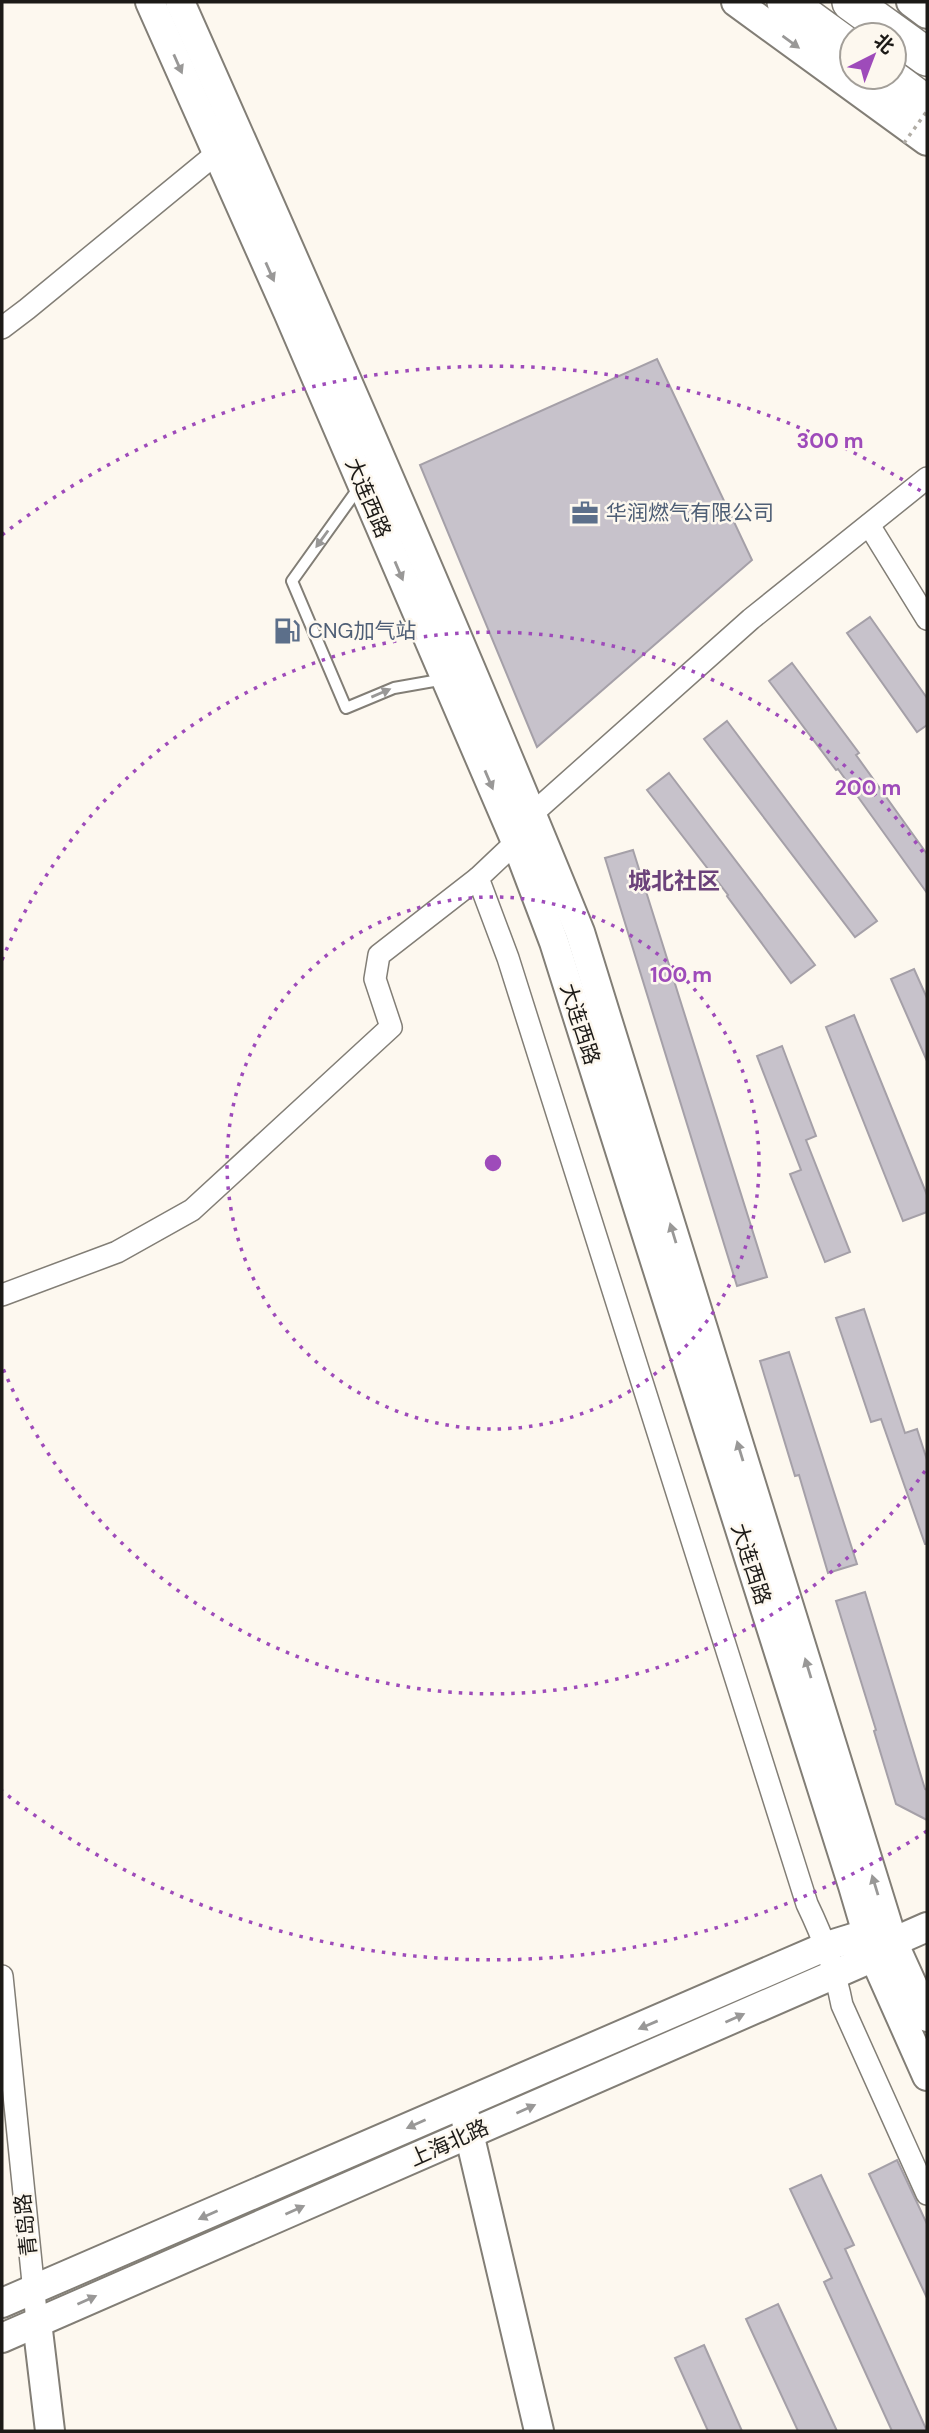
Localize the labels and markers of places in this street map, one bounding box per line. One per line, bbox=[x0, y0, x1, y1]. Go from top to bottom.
office icon: 华润燃气有限公司 bbox=[570, 498, 600, 528]
place label: 华润燃气有限公司 bbox=[606, 499, 774, 527]
fuel station icon: CNG加气站 bbox=[272, 616, 302, 646]
place label: CNG加气站 bbox=[308, 617, 417, 645]
centre of rings bbox=[481, 1151, 505, 1175]

